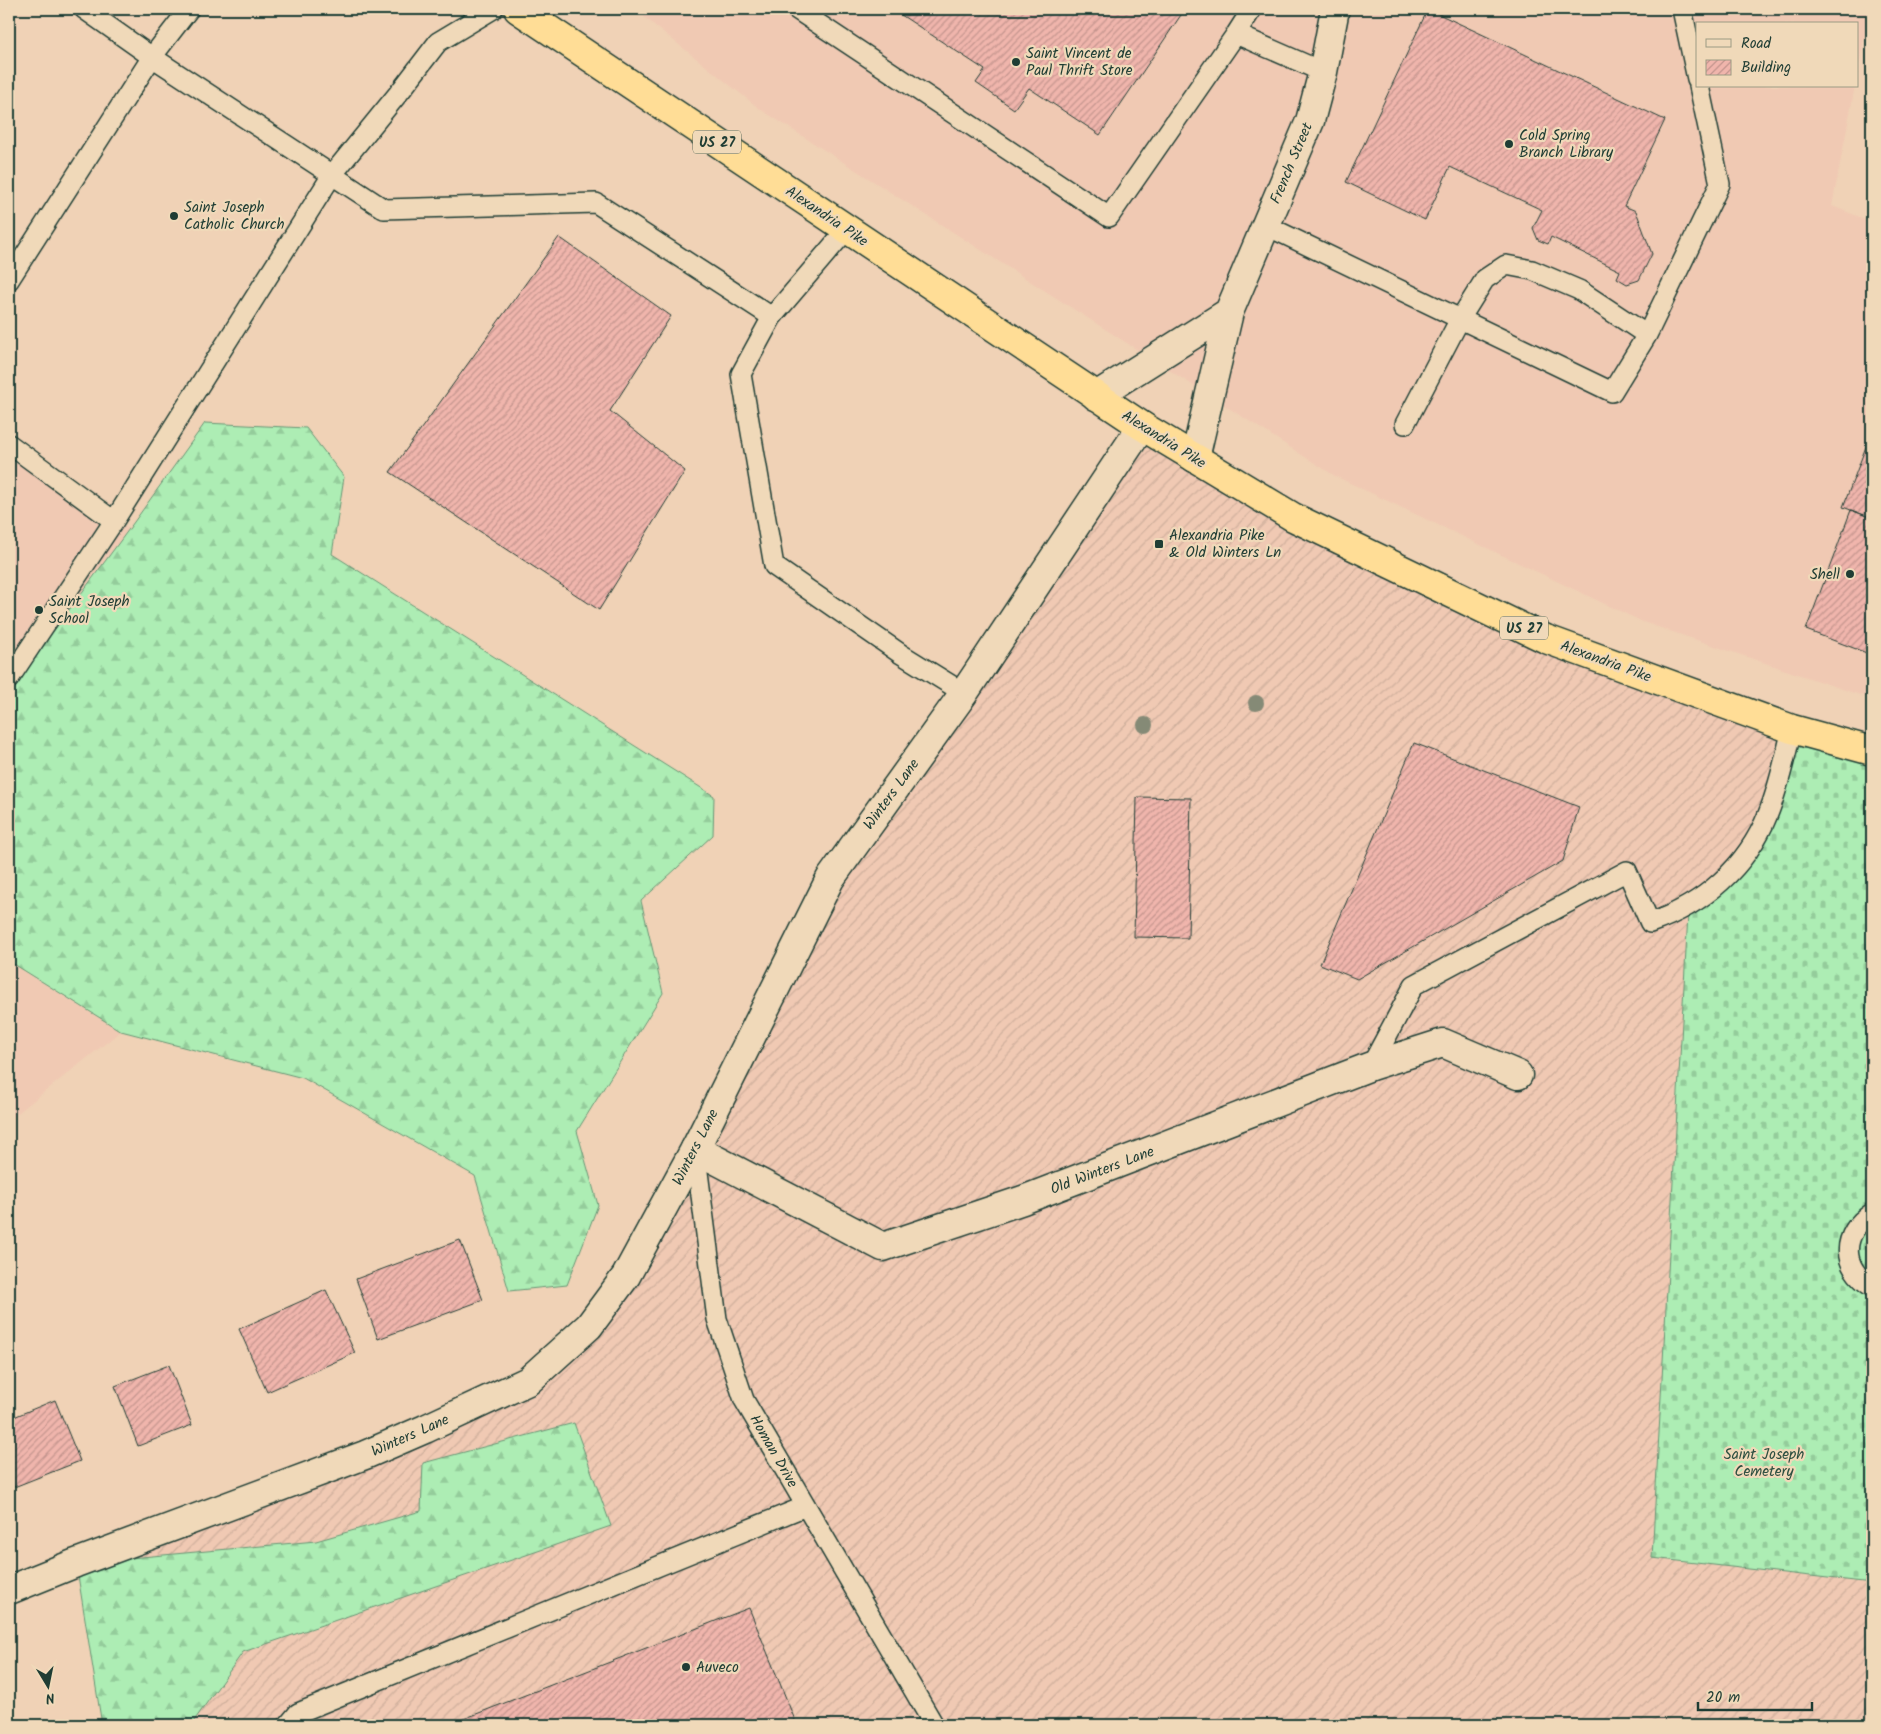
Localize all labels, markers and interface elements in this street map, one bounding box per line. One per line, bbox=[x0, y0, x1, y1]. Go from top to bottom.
legend bbox=[1696, 22, 1858, 88]
text: Road bbox=[1741, 32, 1772, 56]
place label: Saint Vincent de Paul Thrift Store bbox=[1026, 42, 1133, 83]
marker: Saint Vincent de Paul Thrift Store bbox=[1010, 56, 1022, 68]
text: Building bbox=[1741, 56, 1791, 80]
street label: French Street bbox=[1264, 119, 1320, 208]
place label: Cold Spring Branch Library bbox=[1519, 124, 1614, 165]
road number: US 27 bbox=[693, 130, 741, 154]
marker: Cold Spring Branch Library bbox=[1503, 138, 1515, 150]
street label: Alexandria Pike bbox=[780, 180, 873, 254]
place label: Saint Joseph Catholic Church bbox=[184, 196, 285, 237]
marker: Saint Joseph Catholic Church bbox=[168, 210, 180, 222]
street label: Alexandria Pike bbox=[1117, 404, 1211, 475]
place label: Alexandria Pike & Old Winters Ln bbox=[1169, 524, 1281, 565]
marker: Alexandria Pike & Old Winters Ln bbox=[1153, 538, 1165, 550]
place label: Shell bbox=[1810, 563, 1840, 587]
marker: Shell bbox=[1844, 568, 1856, 580]
place label: Saint Joseph School bbox=[49, 590, 130, 631]
marker: Saint Joseph School bbox=[33, 604, 45, 616]
road number: US 27 bbox=[1500, 616, 1548, 640]
street label: Alexandria Pike bbox=[1557, 634, 1655, 690]
street label: Winters Lane bbox=[858, 754, 926, 835]
street label: Winters Lane bbox=[666, 1105, 726, 1190]
street label: Old Winters Lane bbox=[1047, 1140, 1158, 1202]
street label: Winters Lane bbox=[368, 1408, 454, 1464]
street label: Homan Drive bbox=[742, 1410, 804, 1493]
park label: Saint Joseph Cemetery bbox=[1724, 1443, 1804, 1484]
place label: Auveco bbox=[696, 1656, 739, 1680]
marker: Auveco bbox=[680, 1661, 692, 1673]
north arrow bbox=[22, 1662, 72, 1712]
scale bar bbox=[1698, 1679, 1812, 1711]
text: N bbox=[44, 1686, 56, 1709]
text: 20 m bbox=[1706, 1686, 1740, 1710]

